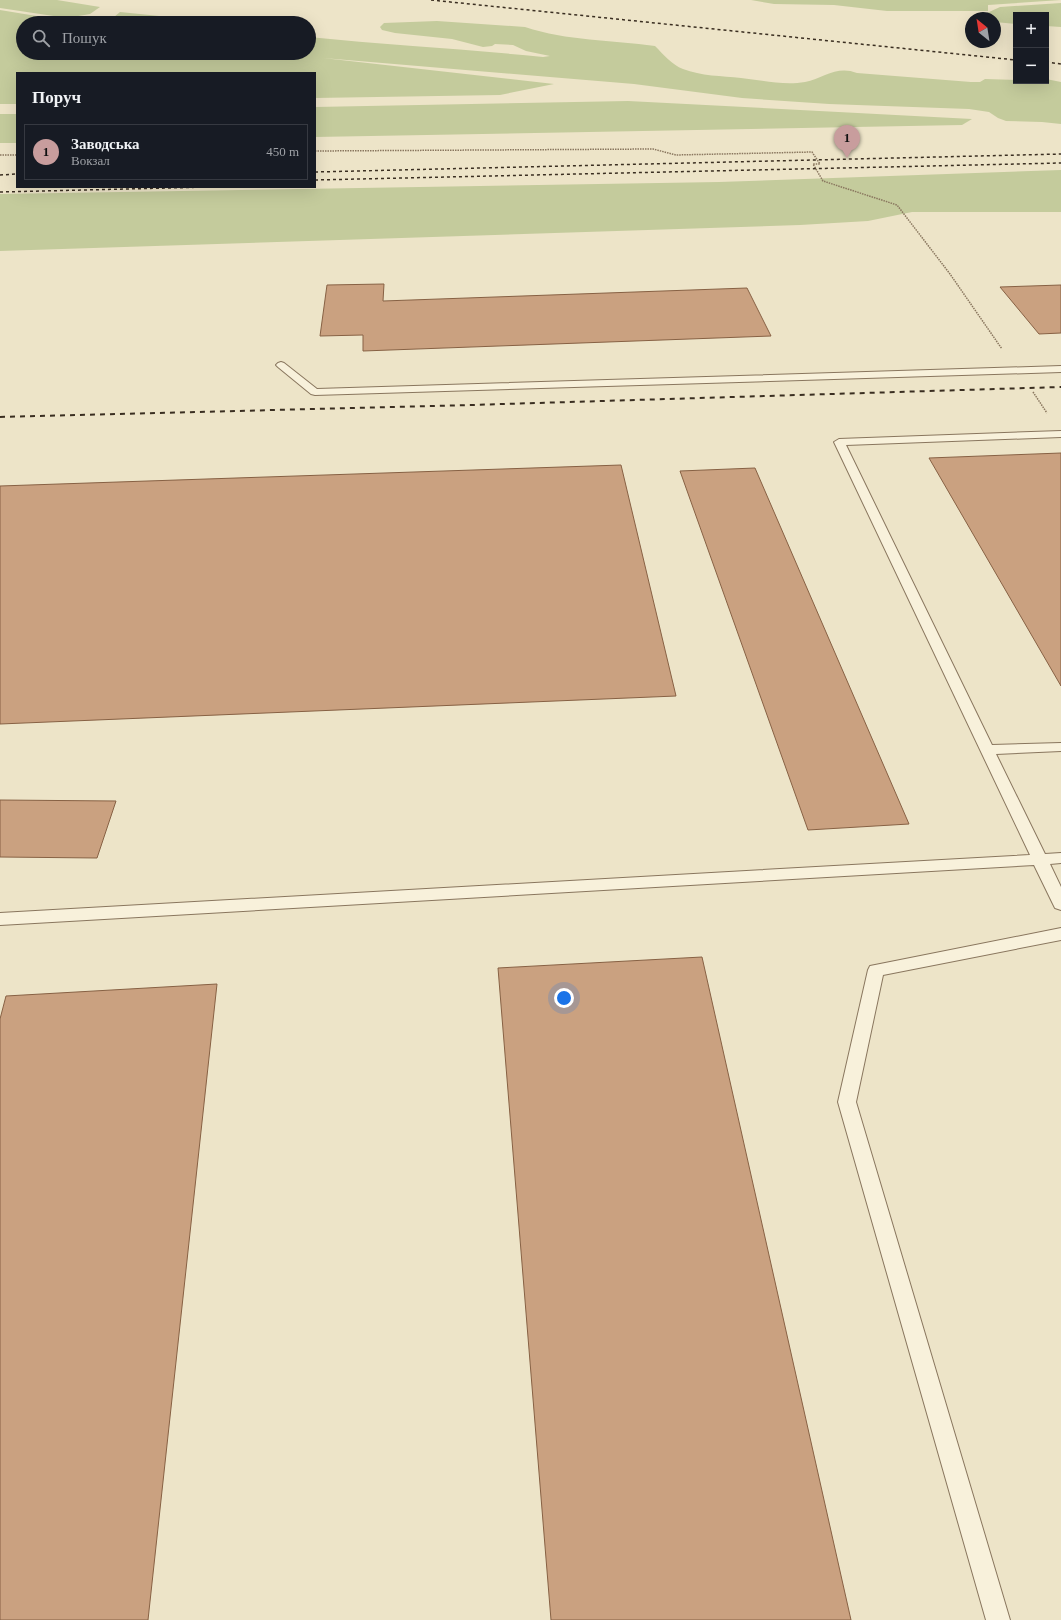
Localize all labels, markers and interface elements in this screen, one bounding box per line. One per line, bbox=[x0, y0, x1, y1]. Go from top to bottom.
north arrow bbox=[965, 12, 1001, 48]
map controls bbox=[1013, 12, 1049, 84]
button: + bbox=[1013, 12, 1049, 48]
search box bbox=[16, 16, 316, 60]
icon: search bbox=[30, 27, 52, 49]
text: Пошук bbox=[62, 30, 107, 46]
button: − bbox=[1013, 48, 1049, 84]
text: Поруч bbox=[32, 88, 81, 107]
pin: 1 bbox=[834, 125, 860, 158]
text: Заводська bbox=[71, 136, 140, 152]
text: 1 bbox=[43, 144, 49, 159]
text: 450 m bbox=[266, 144, 299, 159]
text: Вокзал bbox=[71, 153, 110, 168]
your location bbox=[554, 988, 574, 1008]

